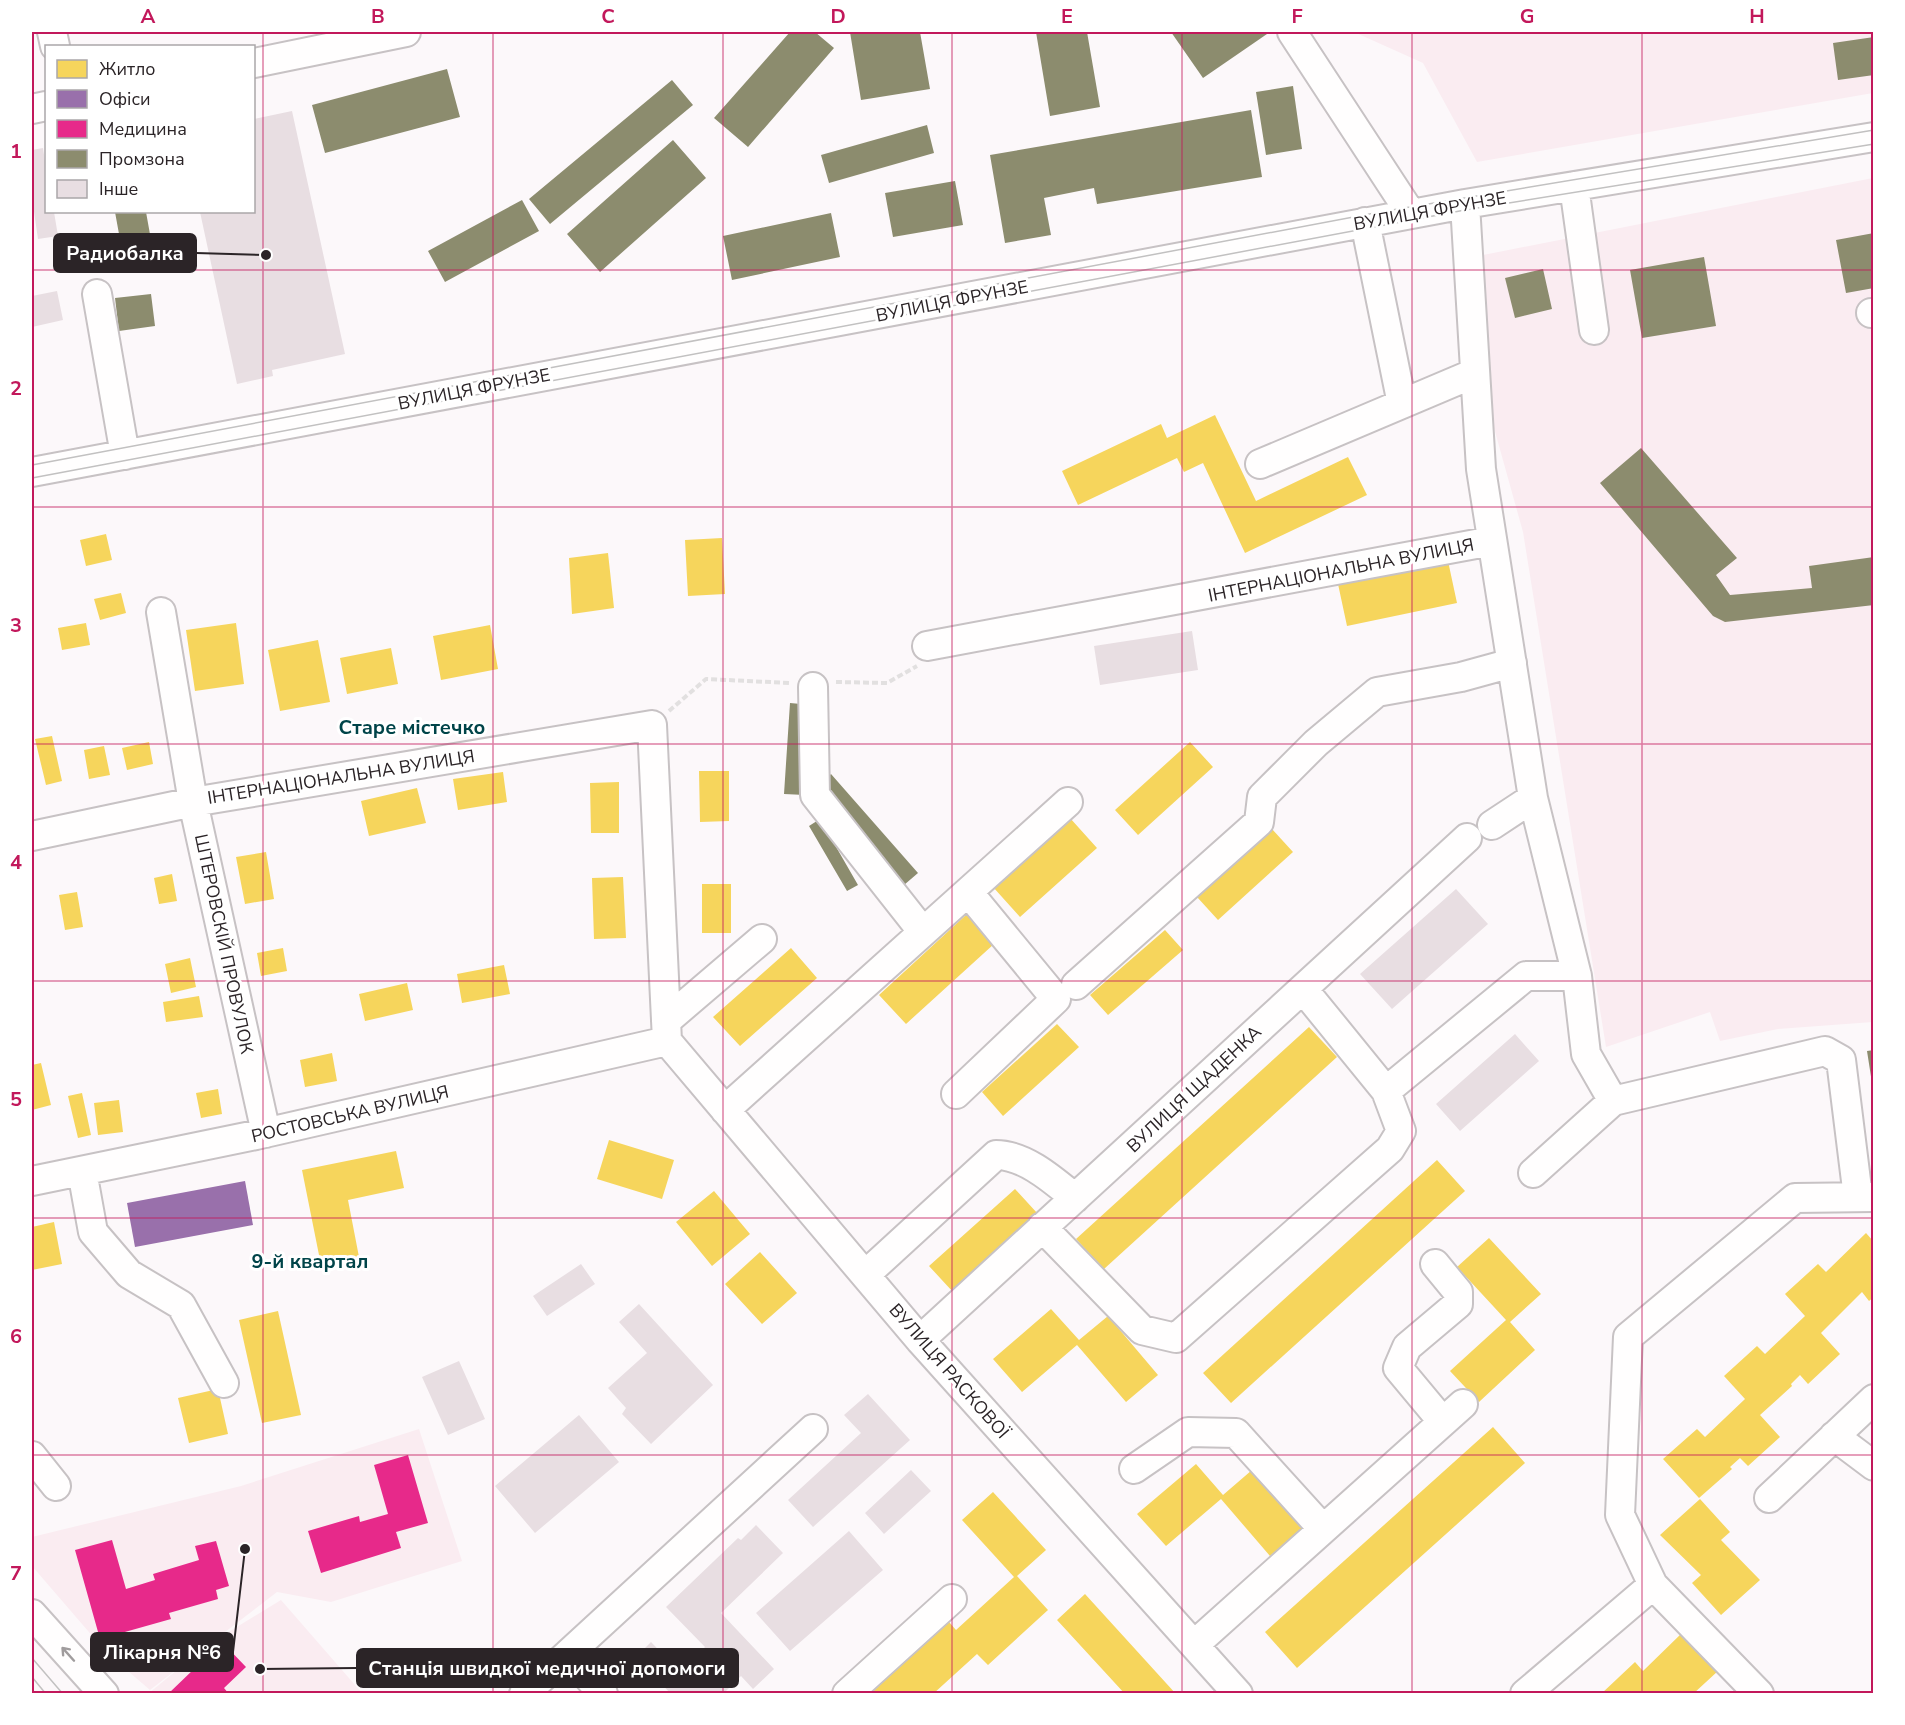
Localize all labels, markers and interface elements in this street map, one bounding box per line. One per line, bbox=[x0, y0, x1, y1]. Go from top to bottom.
text: A bbox=[141, 3, 156, 30]
text: B bbox=[371, 3, 385, 30]
text: C bbox=[601, 3, 615, 30]
text: D bbox=[830, 3, 846, 30]
text: E bbox=[1061, 3, 1073, 30]
text: F bbox=[1291, 3, 1303, 30]
text: G bbox=[1520, 3, 1534, 30]
text: H bbox=[1749, 3, 1765, 30]
legend bbox=[45, 45, 255, 213]
text: Житло bbox=[99, 57, 155, 81]
text: Офіси bbox=[99, 87, 151, 111]
text: Медицина bbox=[99, 117, 187, 141]
text: 1 bbox=[10, 138, 22, 165]
text: Промзона bbox=[99, 147, 185, 171]
text: Інше bbox=[99, 177, 138, 201]
street label: ВУЛИЦЯ ФРУНЗЕ bbox=[1352, 186, 1508, 236]
callout: Радиобалка bbox=[54, 234, 196, 272]
text: Радиобалка bbox=[66, 240, 184, 267]
street label: ВУЛИЦЯ ФРУНЗЕ bbox=[874, 274, 1030, 328]
street label: ВУЛИЦЯ ФРУНЗЕ bbox=[396, 362, 552, 416]
text: 2 bbox=[10, 375, 22, 402]
street label: ІНТЕРНАЦІОНАЛЬНА ВУЛИЦЯ bbox=[1206, 532, 1476, 608]
text: 3 bbox=[10, 612, 22, 639]
district label: Старе містечко bbox=[339, 714, 485, 741]
street label: ІНТЕРНАЦІОНАЛЬНА ВУЛИЦЯ bbox=[206, 744, 476, 810]
street label: ШТЕРОВСКІЙ ПРОВУЛОК bbox=[189, 832, 259, 1057]
text: 4 bbox=[10, 849, 22, 876]
street label: ВУЛИЦЯ ЩАДЕНКА bbox=[1121, 1020, 1267, 1158]
street label: РОСТОВСЬКА ВУЛИЦЯ bbox=[249, 1080, 451, 1148]
text: 5 bbox=[10, 1086, 22, 1113]
district label: 9-й квартал bbox=[252, 1248, 368, 1275]
street label: ВУЛИЦЯ РАСКОВОЇ bbox=[884, 1298, 1015, 1444]
text: 6 bbox=[10, 1323, 22, 1350]
text: 7 bbox=[10, 1560, 22, 1587]
callout: Лікарня №6 bbox=[91, 1633, 233, 1671]
text: Лікарня №6 bbox=[103, 1639, 221, 1666]
one-way arrow bbox=[61, 1647, 75, 1662]
callout: Станція швидкої медичної допомоги bbox=[357, 1649, 738, 1687]
text: Станція швидкої медичної допомоги bbox=[368, 1655, 726, 1682]

